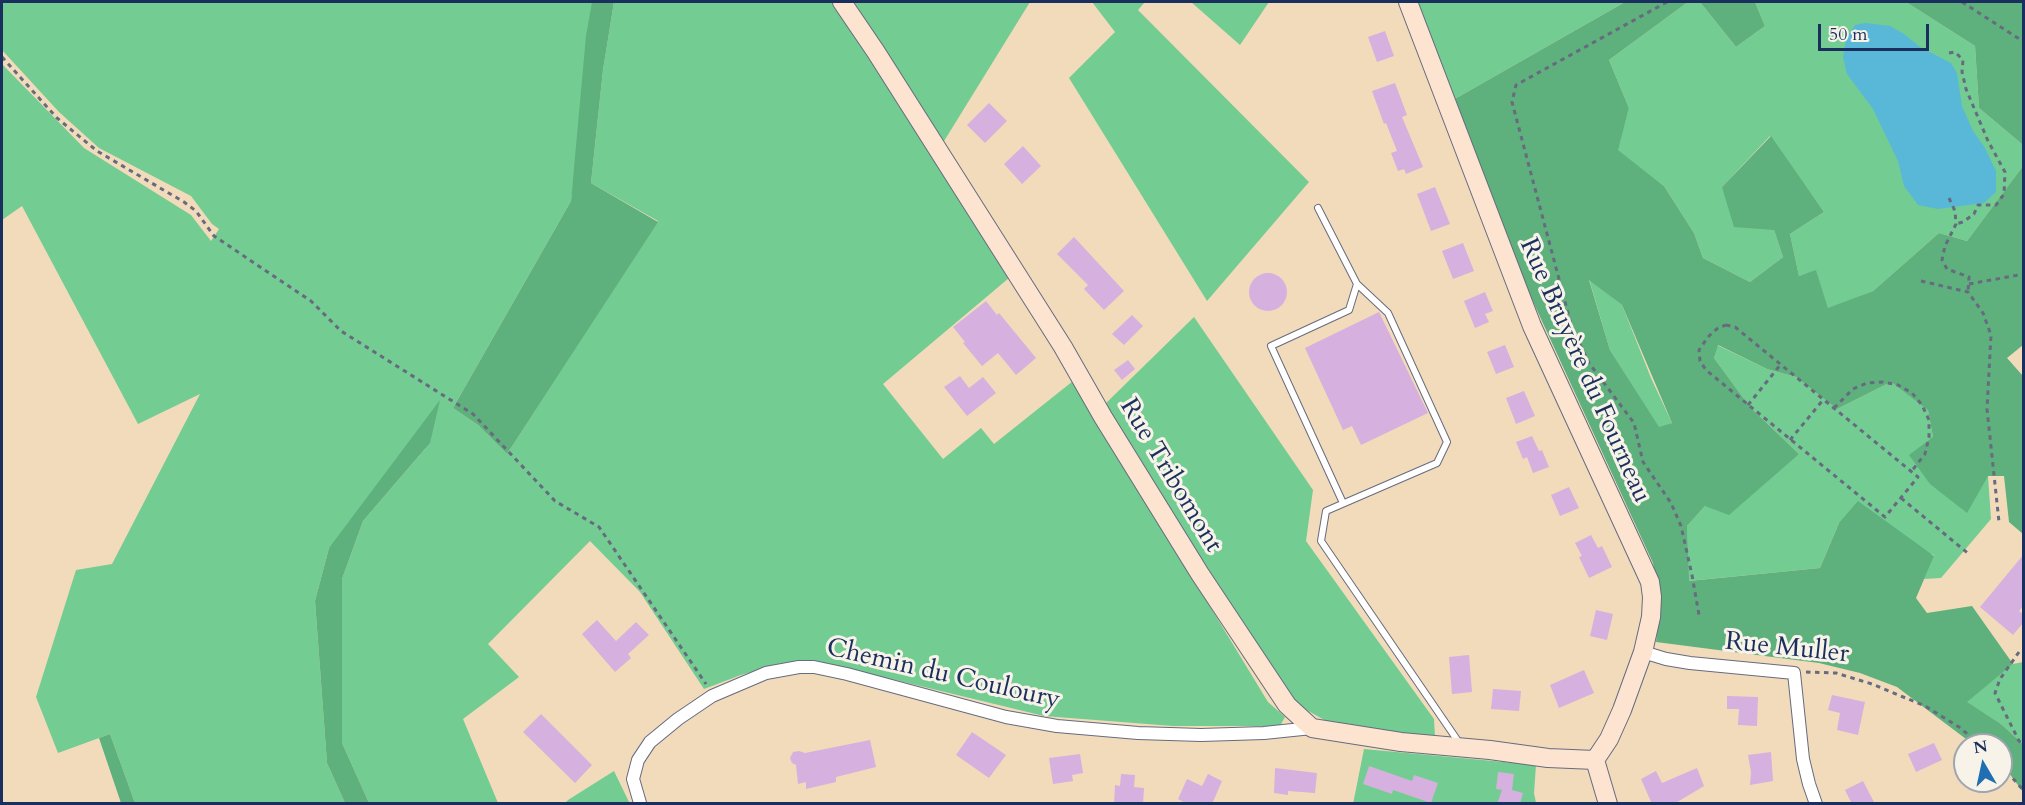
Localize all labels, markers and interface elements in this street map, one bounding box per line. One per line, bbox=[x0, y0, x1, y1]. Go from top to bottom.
scale bar bbox=[1821, 12, 1932, 50]
text: 50 m bbox=[1829, 22, 1868, 47]
street label: Rue Bruyère du Fourneau bbox=[1512, 234, 1656, 508]
street label: Rue Tribomont bbox=[1112, 393, 1228, 559]
street label: Rue Muller bbox=[1724, 627, 1850, 671]
street label: Chemin du Couloury bbox=[823, 633, 1063, 717]
north arrow bbox=[1953, 733, 2013, 793]
text: N bbox=[1972, 735, 1989, 759]

